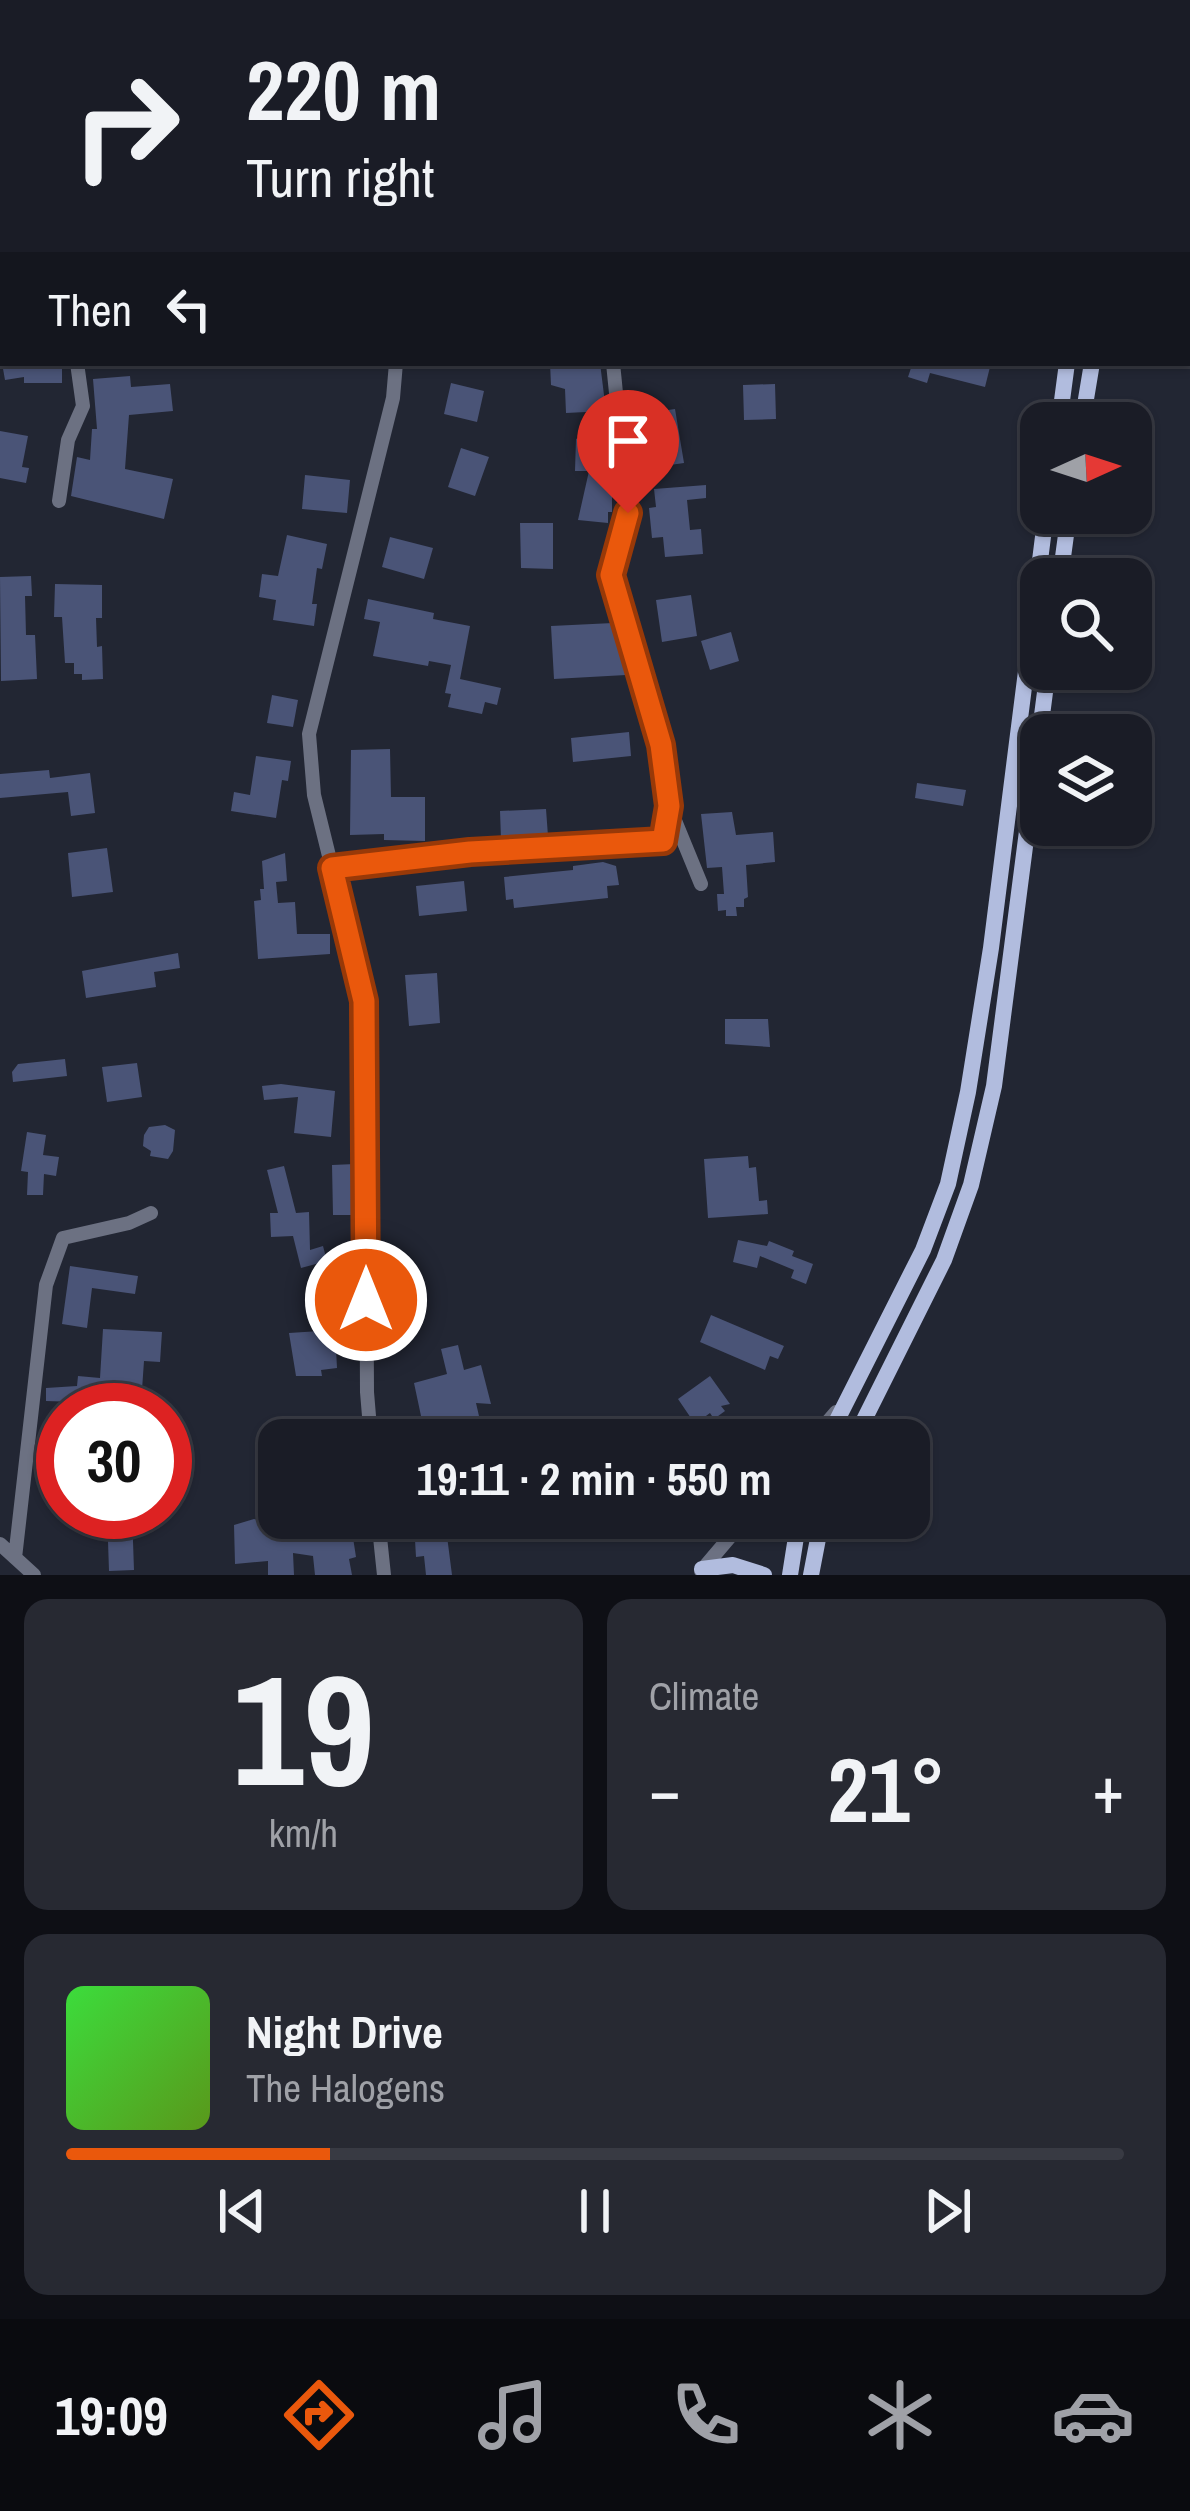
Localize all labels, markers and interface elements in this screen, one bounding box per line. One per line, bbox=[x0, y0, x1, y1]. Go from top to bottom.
text: 220 m bbox=[246, 33, 441, 146]
icon: right bbox=[48, 48, 204, 204]
text: Turn right bbox=[246, 141, 434, 214]
icon: left bbox=[156, 276, 222, 342]
text: Then bbox=[48, 279, 132, 340]
pin bbox=[577, 390, 679, 513]
north arrow bbox=[1020, 402, 1152, 534]
map controls bbox=[1020, 402, 1152, 846]
icon: arrive bbox=[595, 408, 661, 474]
button: search bbox=[1020, 558, 1152, 690]
button: layers bbox=[1020, 714, 1152, 846]
position arrow bbox=[303, 1237, 429, 1363]
speed limit sign: 30 bbox=[36, 1383, 192, 1539]
text: 19:11 · 2 min · 550 m bbox=[417, 1448, 771, 1509]
text: 19 bbox=[232, 1624, 375, 1834]
text: Climate bbox=[649, 1670, 759, 1722]
text: 21° bbox=[827, 1729, 946, 1850]
text: − bbox=[649, 1745, 681, 1834]
text: + bbox=[1092, 1745, 1124, 1834]
text: km/h bbox=[269, 1807, 338, 1859]
text: Night Drive bbox=[246, 2001, 443, 2062]
text: The Halogens bbox=[246, 2062, 445, 2114]
icon: previous bbox=[209, 2178, 275, 2244]
icon: pause bbox=[562, 2178, 628, 2244]
icon: next bbox=[915, 2178, 981, 2244]
icon: directions bbox=[277, 2373, 361, 2457]
icon: music bbox=[471, 2373, 555, 2457]
icon: phone bbox=[664, 2373, 748, 2457]
icon: climate bbox=[858, 2373, 942, 2457]
icon: car bbox=[1051, 2373, 1135, 2457]
text: 19:09 bbox=[55, 2379, 168, 2452]

